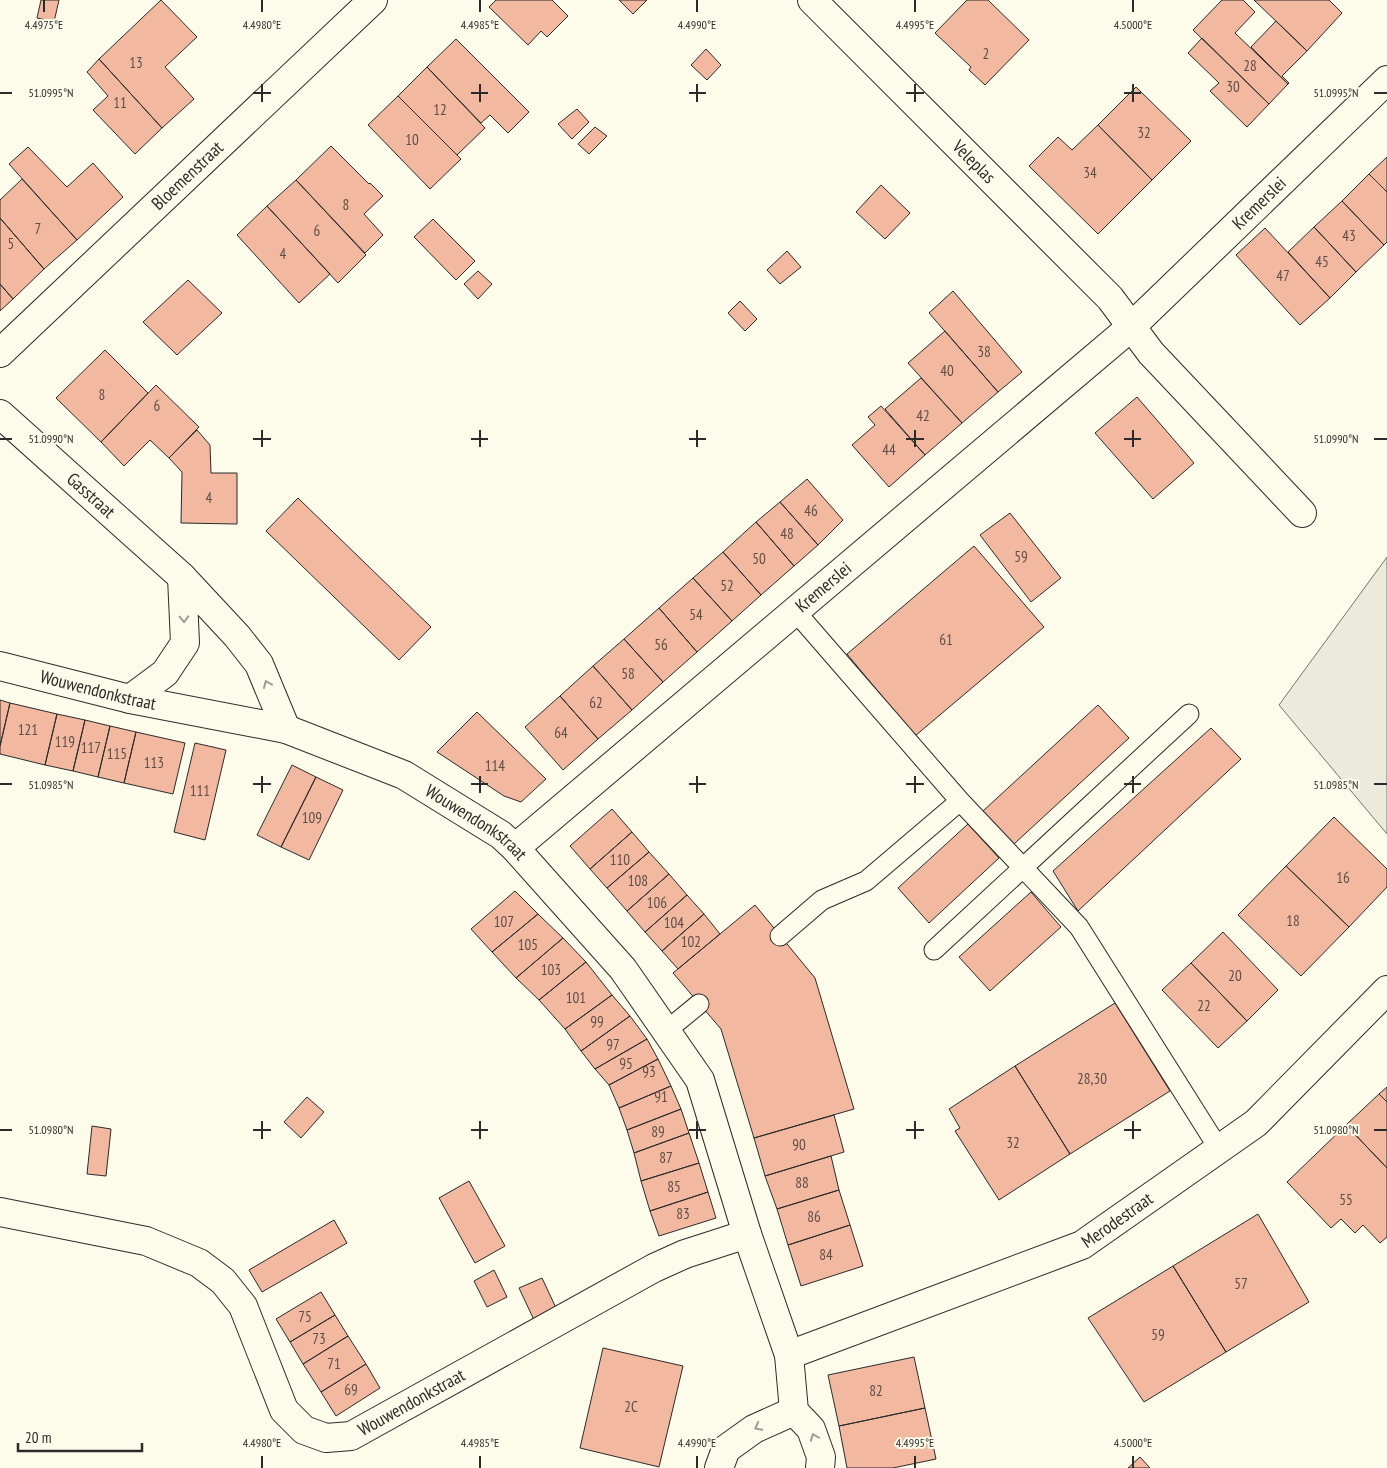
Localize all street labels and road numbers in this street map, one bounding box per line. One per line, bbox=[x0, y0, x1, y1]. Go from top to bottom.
street label: Veleplas bbox=[947, 134, 1001, 188]
street label: Bloemenstraat bbox=[146, 136, 228, 215]
street label: Kremerslei bbox=[1227, 171, 1291, 234]
street label: Gasstraat bbox=[62, 467, 120, 523]
street label: Kremerslei bbox=[790, 556, 856, 617]
street label: Wouwendonkstraat bbox=[38, 665, 158, 715]
street label: Wouwendonkstraat bbox=[421, 779, 532, 865]
street label: Merodestraat bbox=[1077, 1187, 1157, 1253]
street label: Wouwendonkstraat bbox=[354, 1363, 469, 1441]

